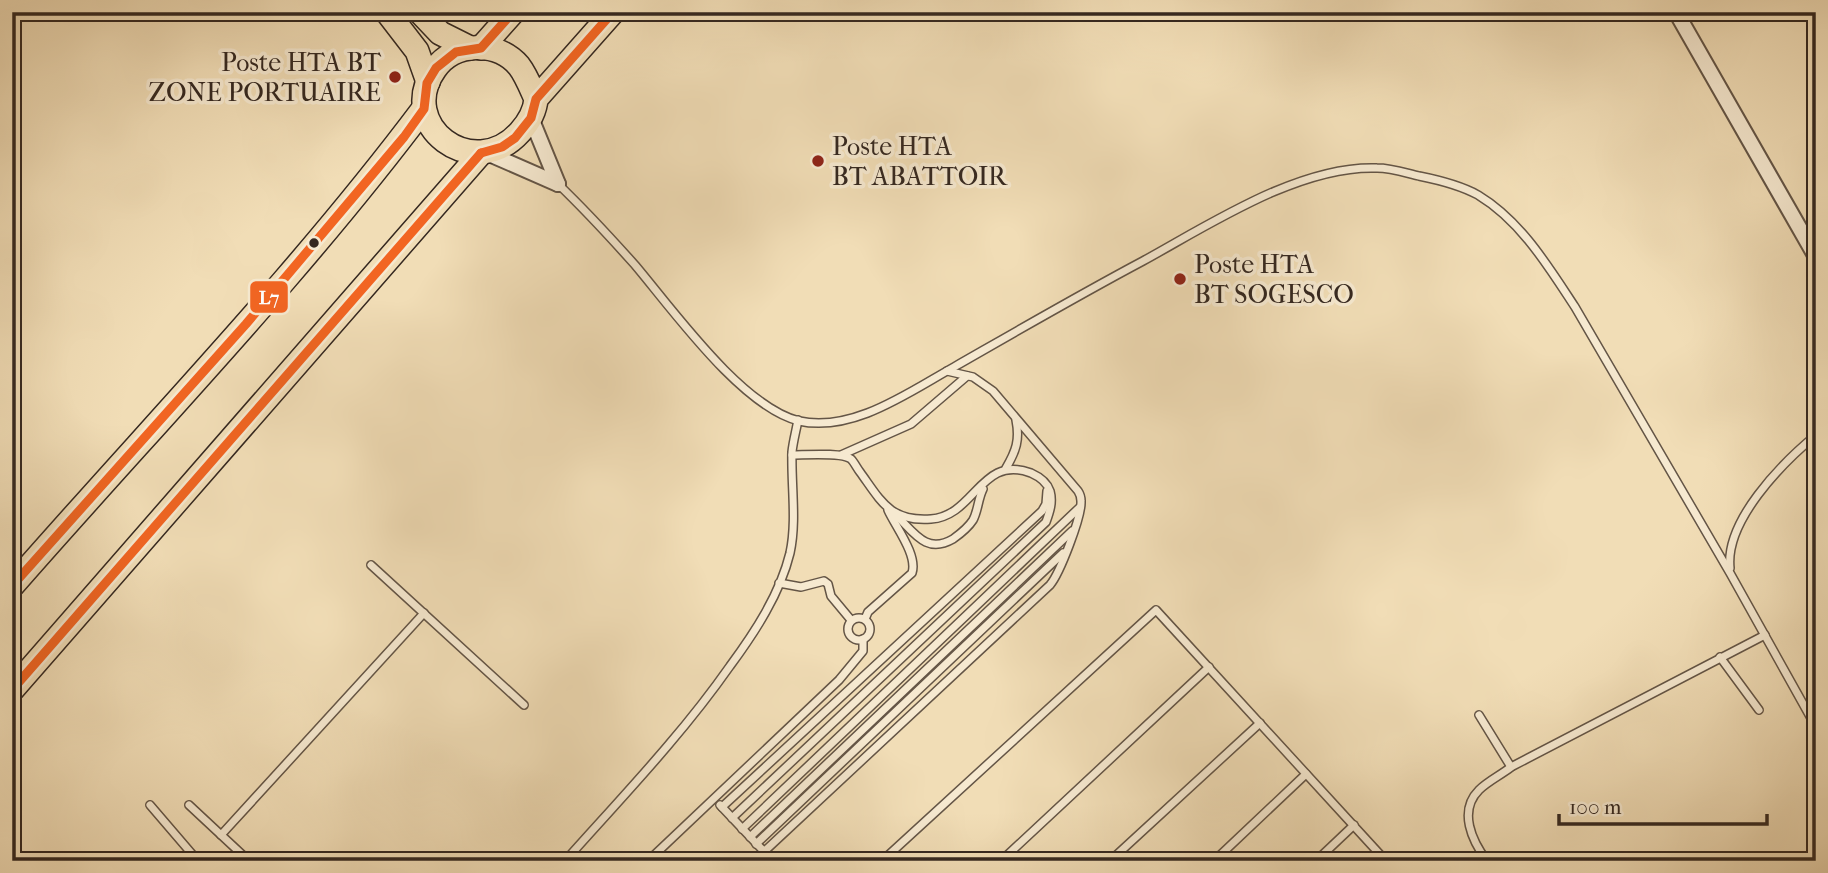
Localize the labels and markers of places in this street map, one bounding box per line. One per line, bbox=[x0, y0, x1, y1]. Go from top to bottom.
place label: Poste HTA BT ZONE PORTUAIRE bbox=[148, 47, 381, 108]
marker: Poste HTA BT ZONE PORTUAIRE bbox=[387, 69, 403, 85]
place label: Poste HTA BT ABATTOIR bbox=[832, 131, 1008, 192]
marker: Poste HTA BT ABATTOIR bbox=[810, 153, 826, 169]
unlabelled marker bbox=[307, 236, 321, 250]
place label: Poste HTA BT SOGESCO bbox=[1194, 249, 1354, 310]
marker: Poste HTA BT SOGESCO bbox=[1172, 271, 1188, 287]

